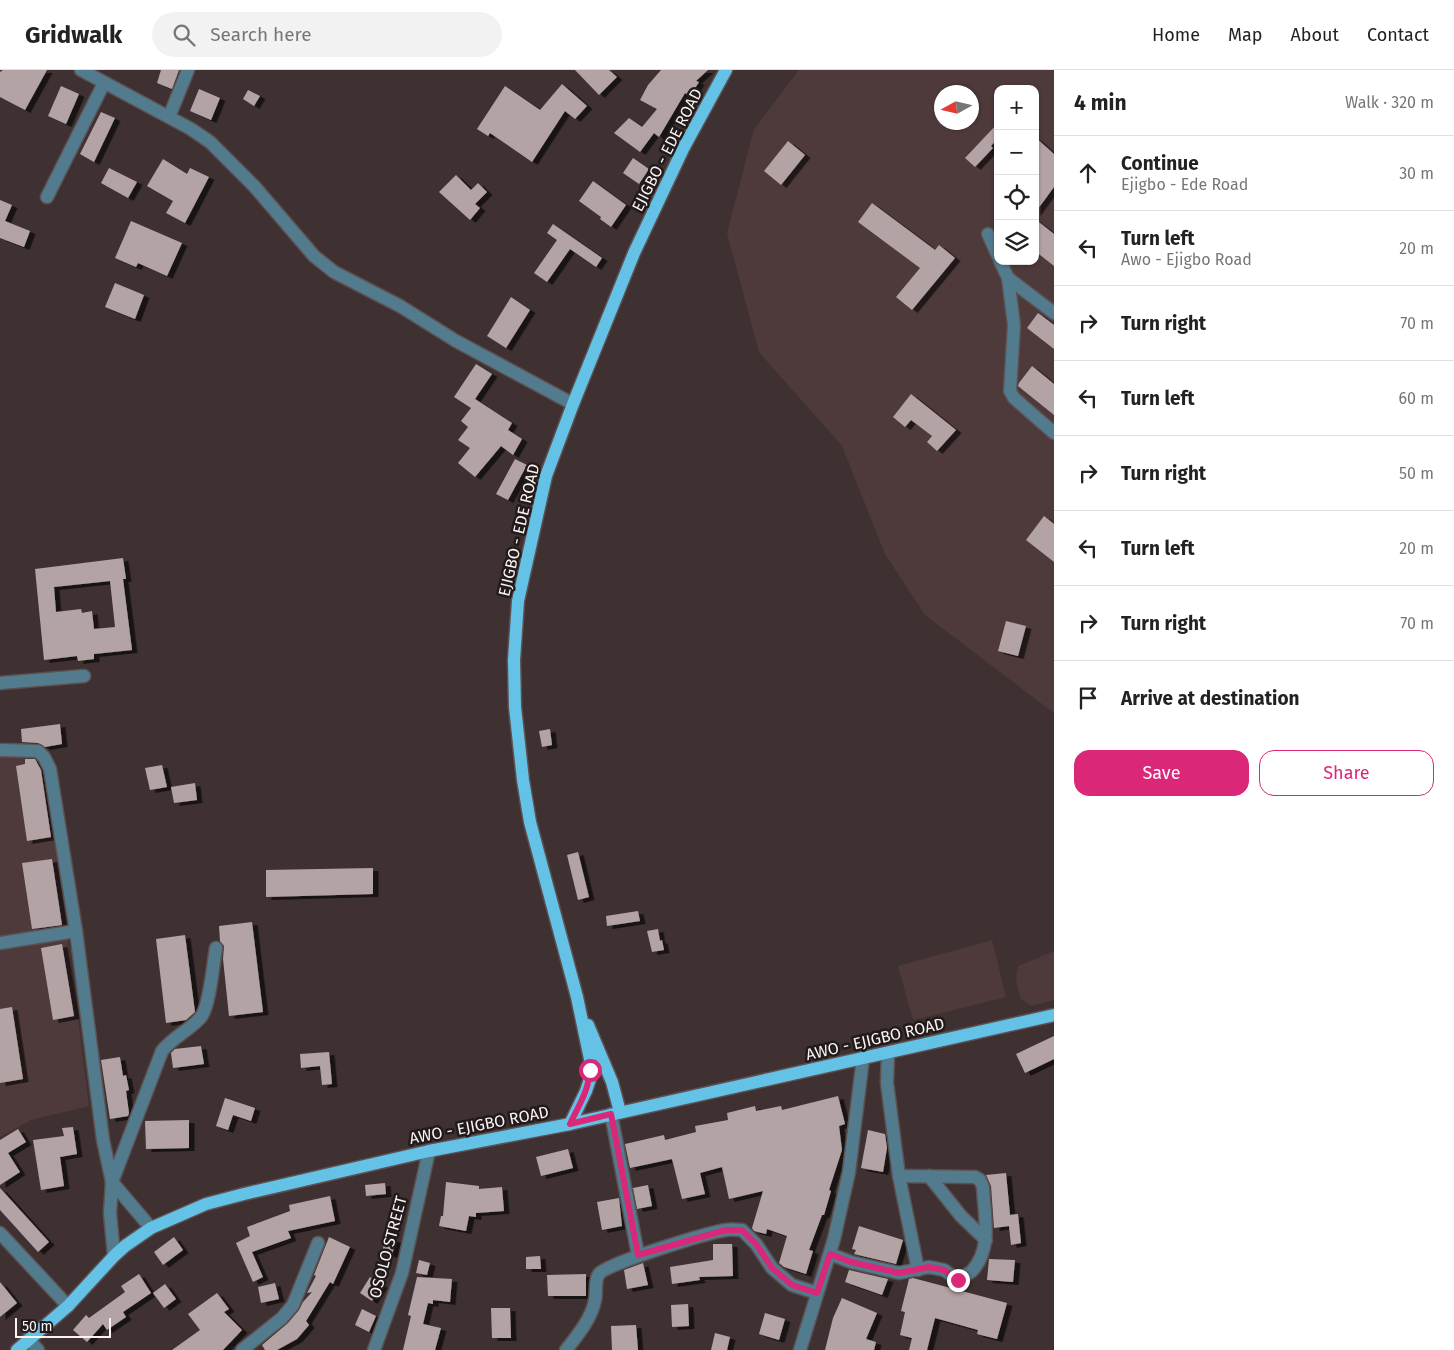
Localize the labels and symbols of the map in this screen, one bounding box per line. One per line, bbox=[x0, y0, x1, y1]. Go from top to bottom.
street label: EJIGBO - EDE ROAD bbox=[628, 85, 706, 215]
north arrow bbox=[934, 85, 979, 130]
street label: EJIGBO - EDE ROAD bbox=[495, 462, 543, 598]
street label: AWO - EJIGBO ROAD bbox=[804, 1014, 946, 1064]
route start bbox=[579, 1059, 602, 1082]
street label: AWO - EJIGBO ROAD bbox=[408, 1102, 550, 1148]
street label: OSOLO STREET bbox=[365, 1193, 411, 1300]
route end bbox=[947, 1269, 970, 1292]
scale bar bbox=[15, 1315, 111, 1338]

